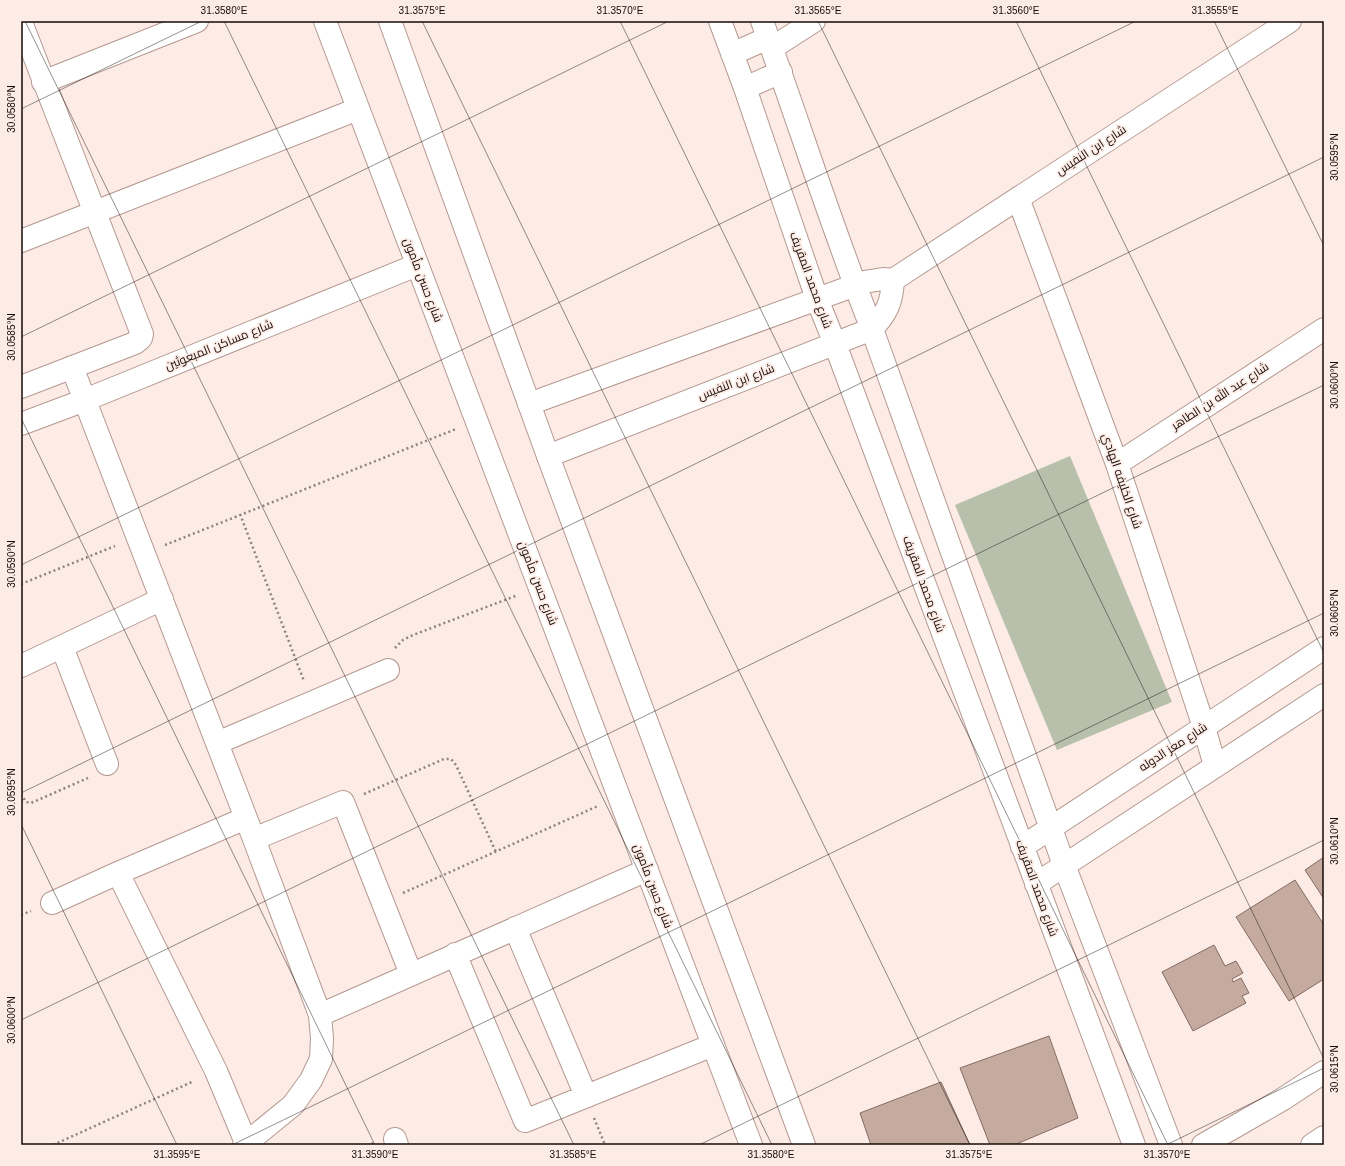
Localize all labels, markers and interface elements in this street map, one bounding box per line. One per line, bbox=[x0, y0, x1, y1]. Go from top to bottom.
text: 31.3580°E bbox=[201, 5, 248, 16]
text: 31.3575°E bbox=[399, 5, 446, 16]
text: 31.3570°E bbox=[597, 5, 644, 16]
text: 31.3565°E bbox=[795, 5, 842, 16]
text: 31.3560°E bbox=[993, 5, 1040, 16]
text: 31.3555°E bbox=[1192, 5, 1239, 16]
text: 30.0580°N bbox=[6, 85, 17, 133]
street label: شارع ابن النفيس bbox=[1053, 122, 1129, 179]
text: 30.0595°N bbox=[1329, 133, 1340, 181]
street label: شارع محمد المقريف bbox=[786, 230, 835, 331]
street label: شارع حسن مأمون bbox=[400, 236, 446, 324]
text: 30.0585°N bbox=[6, 313, 17, 361]
street label: شارع مساكن المبعوثين bbox=[163, 317, 275, 374]
street label: شارع عبد الله بن الطاهر bbox=[1167, 358, 1272, 434]
street label: شارع ابن النفيس bbox=[696, 361, 777, 404]
text: 30.0600°N bbox=[1329, 361, 1340, 409]
street label: شارع الخليفه الهادي bbox=[1096, 431, 1145, 532]
street label: شارع محمد المقريف bbox=[899, 534, 948, 635]
street label: شارع حسن مأمون bbox=[515, 539, 561, 627]
text: 30.0590°N bbox=[6, 540, 17, 588]
text: 30.0605°N bbox=[1329, 589, 1340, 637]
street label: شارع معز الدوله bbox=[1136, 720, 1210, 775]
text: 30.0595°N bbox=[6, 768, 17, 816]
text: 30.0610°N bbox=[1329, 817, 1340, 865]
street label: شارع محمد المقريف bbox=[1012, 838, 1061, 939]
street label: شارع حسن مأمون bbox=[630, 842, 676, 930]
text: 30.0600°N bbox=[6, 996, 17, 1044]
text: 30.0615°N bbox=[1329, 1045, 1340, 1093]
text: 31.3595°E bbox=[154, 1149, 201, 1160]
text: 31.3590°E bbox=[352, 1149, 399, 1160]
text: 31.3585°E bbox=[550, 1149, 597, 1160]
text: 31.3580°E bbox=[748, 1149, 795, 1160]
text: 31.3575°E bbox=[946, 1149, 993, 1160]
text: 31.3570°E bbox=[1144, 1149, 1191, 1160]

